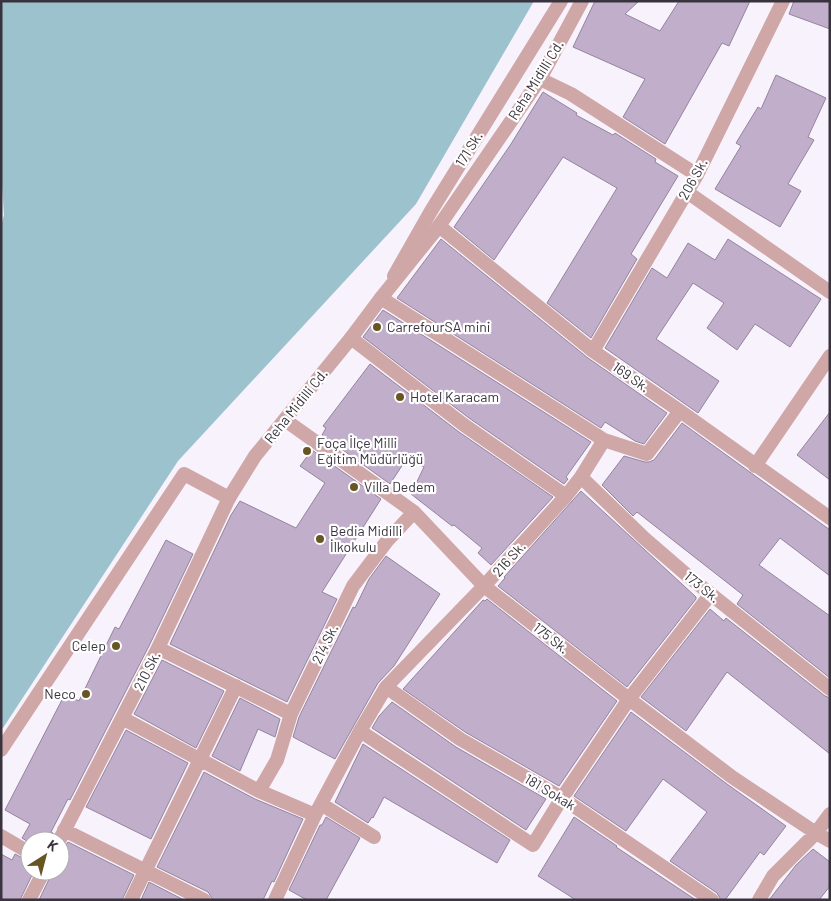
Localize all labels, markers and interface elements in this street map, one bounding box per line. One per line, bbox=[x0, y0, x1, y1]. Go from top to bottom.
street label: Reha Midilli Cd. bbox=[504, 37, 567, 123]
street label: 171 Sk. bbox=[451, 128, 486, 170]
street label: 206 Sk. bbox=[674, 155, 711, 202]
place label: CarrefourSA mini bbox=[387, 318, 490, 335]
marker: CarrefourSA mini bbox=[371, 321, 383, 333]
street label: 169 Sk. bbox=[609, 358, 653, 395]
street label: Reha Midilli Cd. bbox=[260, 365, 331, 446]
place label: Hotel Karacam bbox=[410, 388, 499, 405]
marker: Hotel Karacam bbox=[394, 391, 406, 403]
place label: Foça İlçe Milli Eğitim Müdürlüğü bbox=[317, 434, 423, 467]
marker: Foça İlçe Milli Eğitim Müdürlüğü bbox=[301, 445, 313, 457]
place label: Villa Dedem bbox=[364, 478, 435, 495]
marker: Villa Dedem bbox=[348, 481, 360, 493]
place label: Bedia Midilli İlkokulu bbox=[330, 522, 402, 555]
marker: Bedia Midilli İlkokulu bbox=[314, 533, 326, 545]
street label: 216 Sk. bbox=[488, 538, 529, 580]
street label: 173 Sk. bbox=[681, 567, 723, 606]
street label: 175 Sk. bbox=[530, 618, 573, 657]
street label: 214 Sk. bbox=[308, 621, 341, 666]
place label: Celep bbox=[72, 637, 106, 654]
marker: Celep bbox=[110, 640, 122, 652]
street label: 210 Sk. bbox=[129, 648, 164, 693]
place label: Neco bbox=[44, 685, 76, 702]
marker: Neco bbox=[80, 688, 92, 700]
street label: 181 Sokak bbox=[522, 770, 579, 813]
north arrow bbox=[20, 831, 70, 881]
text: K bbox=[44, 836, 62, 855]

